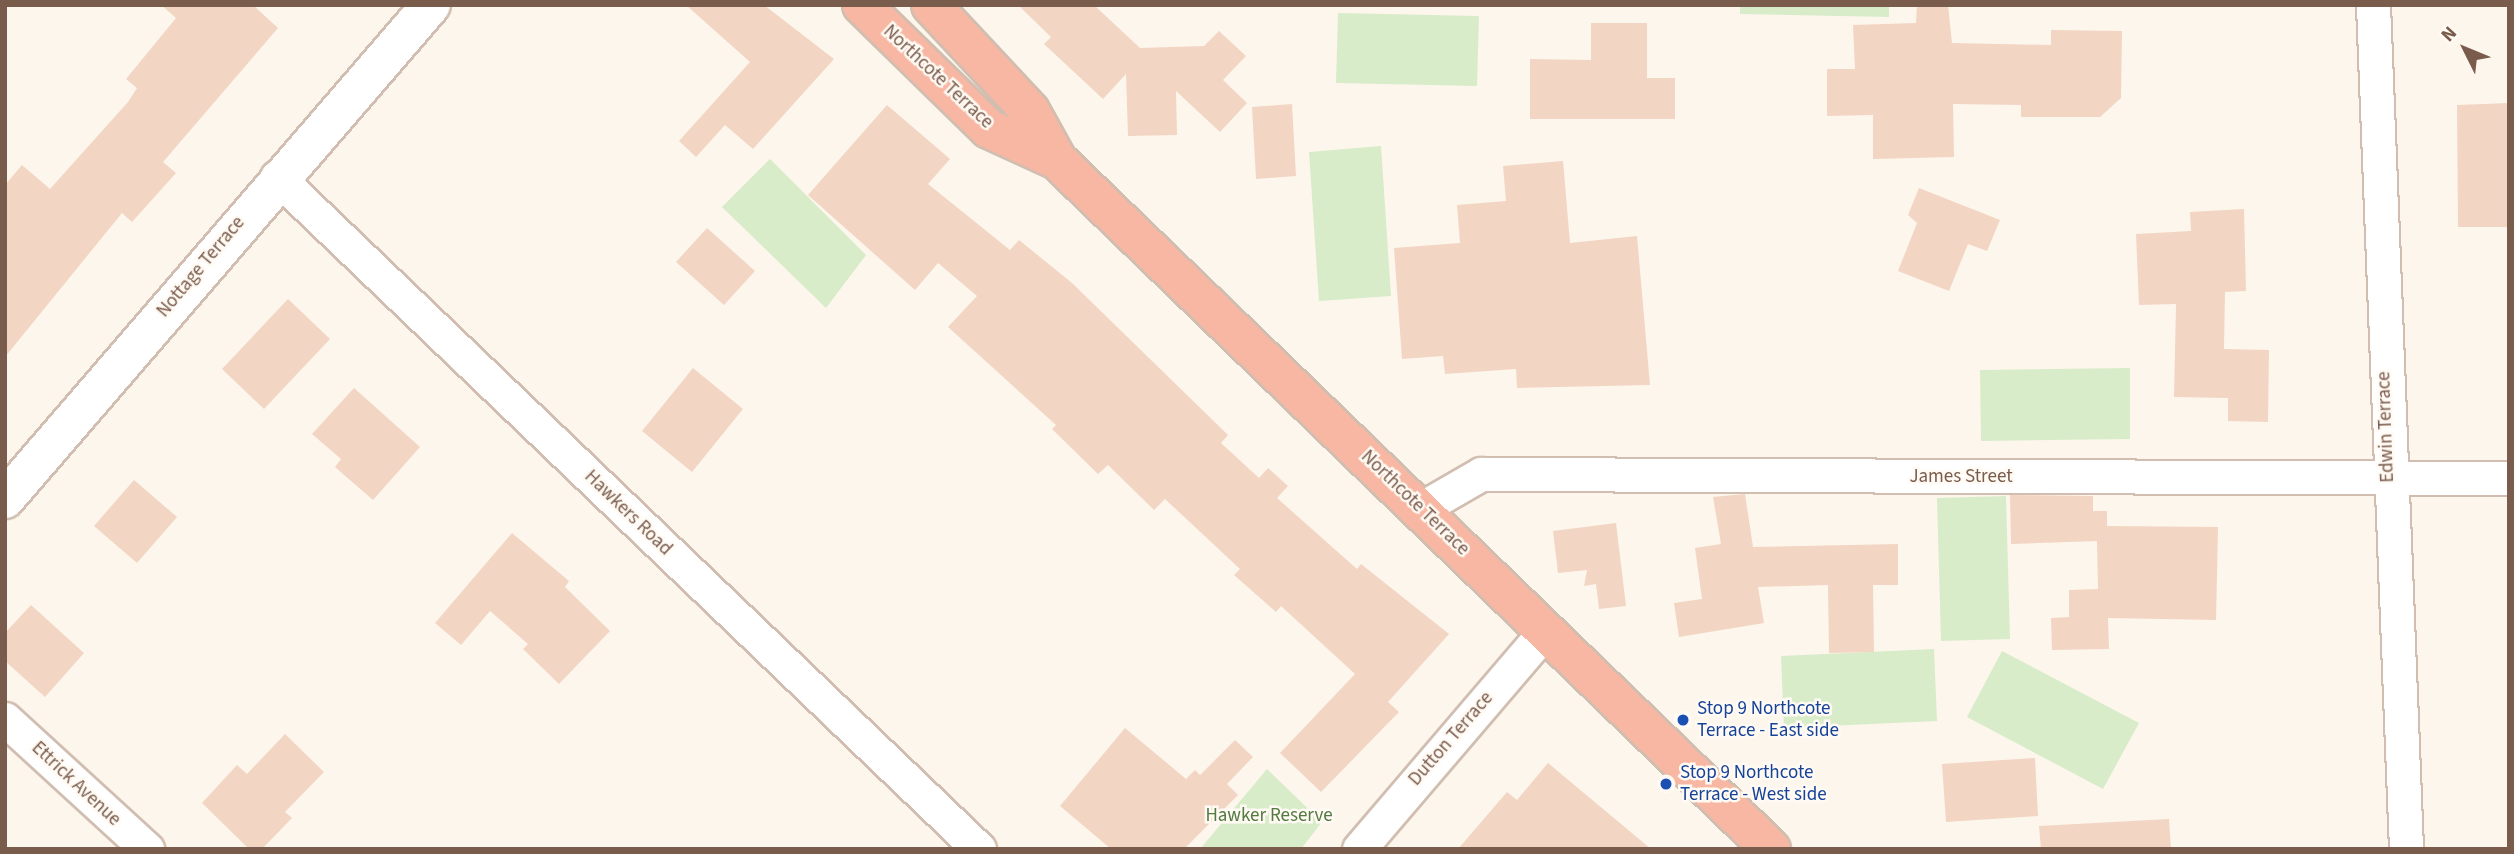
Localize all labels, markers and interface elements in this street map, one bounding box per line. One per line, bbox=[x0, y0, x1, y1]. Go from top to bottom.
north arrow bbox=[2430, 14, 2500, 84]
street label: Northcote Terrace bbox=[878, 20, 998, 134]
text: N bbox=[2435, 21, 2463, 48]
street label: Nottage Terrace bbox=[152, 212, 250, 322]
street label: Edwin Terrace bbox=[2373, 371, 2399, 483]
street label: Northcote Terrace bbox=[1356, 446, 1474, 560]
street label: Hawkers Road bbox=[579, 465, 677, 561]
street label: James Street bbox=[1909, 466, 2013, 488]
street label: Dutton Terrace bbox=[1404, 687, 1498, 791]
place label: Stop 9 Northcote Terrace - East side bbox=[1697, 698, 1839, 742]
marker: Stop 9 Northcote Terrace - East side bbox=[1675, 712, 1691, 728]
street label: Ettrick Avenue bbox=[27, 737, 125, 831]
place label: Stop 9 Northcote Terrace - West side bbox=[1680, 762, 1827, 806]
marker: Stop 9 Northcote Terrace - West side bbox=[1658, 776, 1674, 792]
park label: Hawker Reserve bbox=[1205, 805, 1333, 827]

